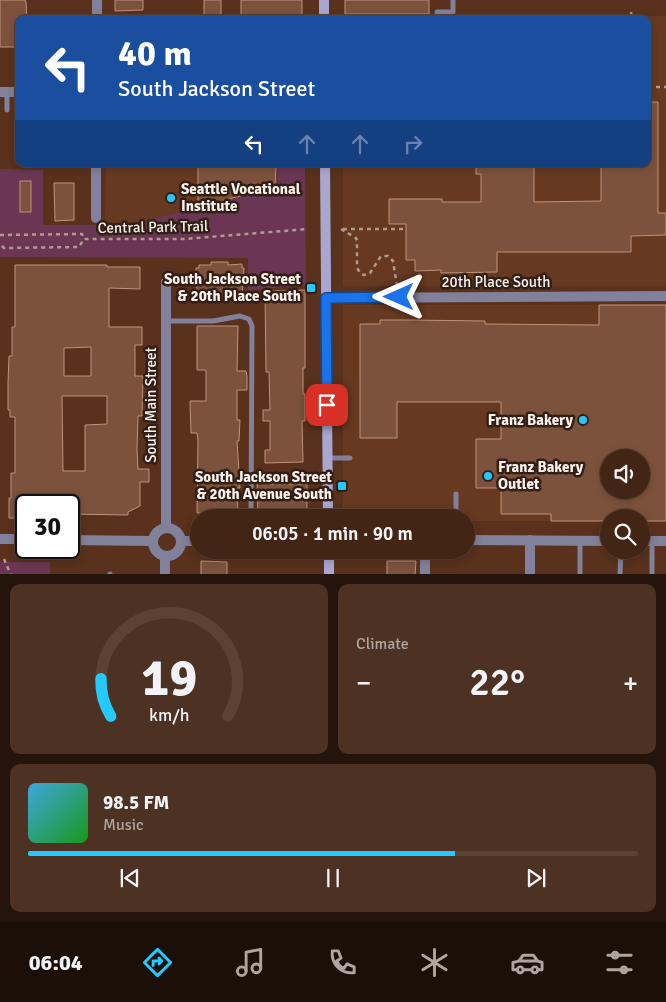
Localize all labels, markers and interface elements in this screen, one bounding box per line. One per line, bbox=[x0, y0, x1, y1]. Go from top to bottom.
text: 40 m bbox=[118, 32, 192, 75]
icon: left bbox=[35, 35, 100, 100]
text: South Jackson Street bbox=[118, 75, 315, 102]
icon: left bbox=[240, 130, 268, 158]
icon: ahead bbox=[293, 130, 321, 158]
icon: ahead bbox=[346, 130, 374, 158]
icon: right bbox=[399, 130, 427, 158]
place label: Seattle Vocational Institute bbox=[181, 180, 301, 215]
marker: Seattle Vocational Institute bbox=[165, 192, 177, 204]
street label: Central Park Trail bbox=[97, 217, 209, 237]
place label: South Jackson Street & 20th Place South bbox=[164, 270, 301, 305]
position arrow bbox=[372, 270, 424, 322]
street label: 20th Place South bbox=[442, 273, 550, 291]
marker: South Jackson Street & 20th Place South bbox=[305, 282, 317, 294]
street label: South Main Street bbox=[142, 347, 160, 463]
pin bbox=[306, 384, 348, 426]
icon: arrive bbox=[313, 391, 341, 419]
place label: Franz Bakery bbox=[488, 411, 574, 429]
marker: Franz Bakery bbox=[577, 414, 589, 426]
map controls bbox=[600, 449, 650, 559]
button: sound bbox=[600, 449, 650, 499]
place label: Franz Bakery Outlet bbox=[498, 458, 584, 493]
place label: South Jackson Street & 20th Avenue South bbox=[195, 468, 332, 503]
marker: Franz Bakery Outlet bbox=[482, 470, 494, 482]
marker: South Jackson Street & 20th Avenue South bbox=[336, 480, 348, 492]
speed limit sign: 30 bbox=[15, 494, 80, 559]
button: search bbox=[600, 509, 650, 559]
text: 06:05 · 1 min · 90 m bbox=[252, 522, 413, 546]
text: Climate bbox=[356, 634, 409, 654]
text: 19 bbox=[141, 646, 197, 710]
text: 22° bbox=[469, 659, 525, 706]
text: − bbox=[356, 666, 371, 700]
text: + bbox=[623, 666, 638, 700]
text: km/h bbox=[149, 704, 189, 726]
text: 98.5 FM bbox=[103, 791, 169, 815]
text: Music bbox=[103, 815, 144, 835]
icon: previous bbox=[116, 864, 144, 892]
icon: pause bbox=[319, 864, 347, 892]
icon: next bbox=[522, 864, 550, 892]
icon: directions bbox=[140, 945, 175, 980]
icon: music bbox=[233, 945, 268, 980]
icon: phone bbox=[325, 945, 360, 980]
icon: climate bbox=[417, 945, 452, 980]
icon: car bbox=[510, 945, 545, 980]
icon: filters bbox=[602, 945, 637, 980]
text: 06:04 bbox=[29, 949, 83, 976]

